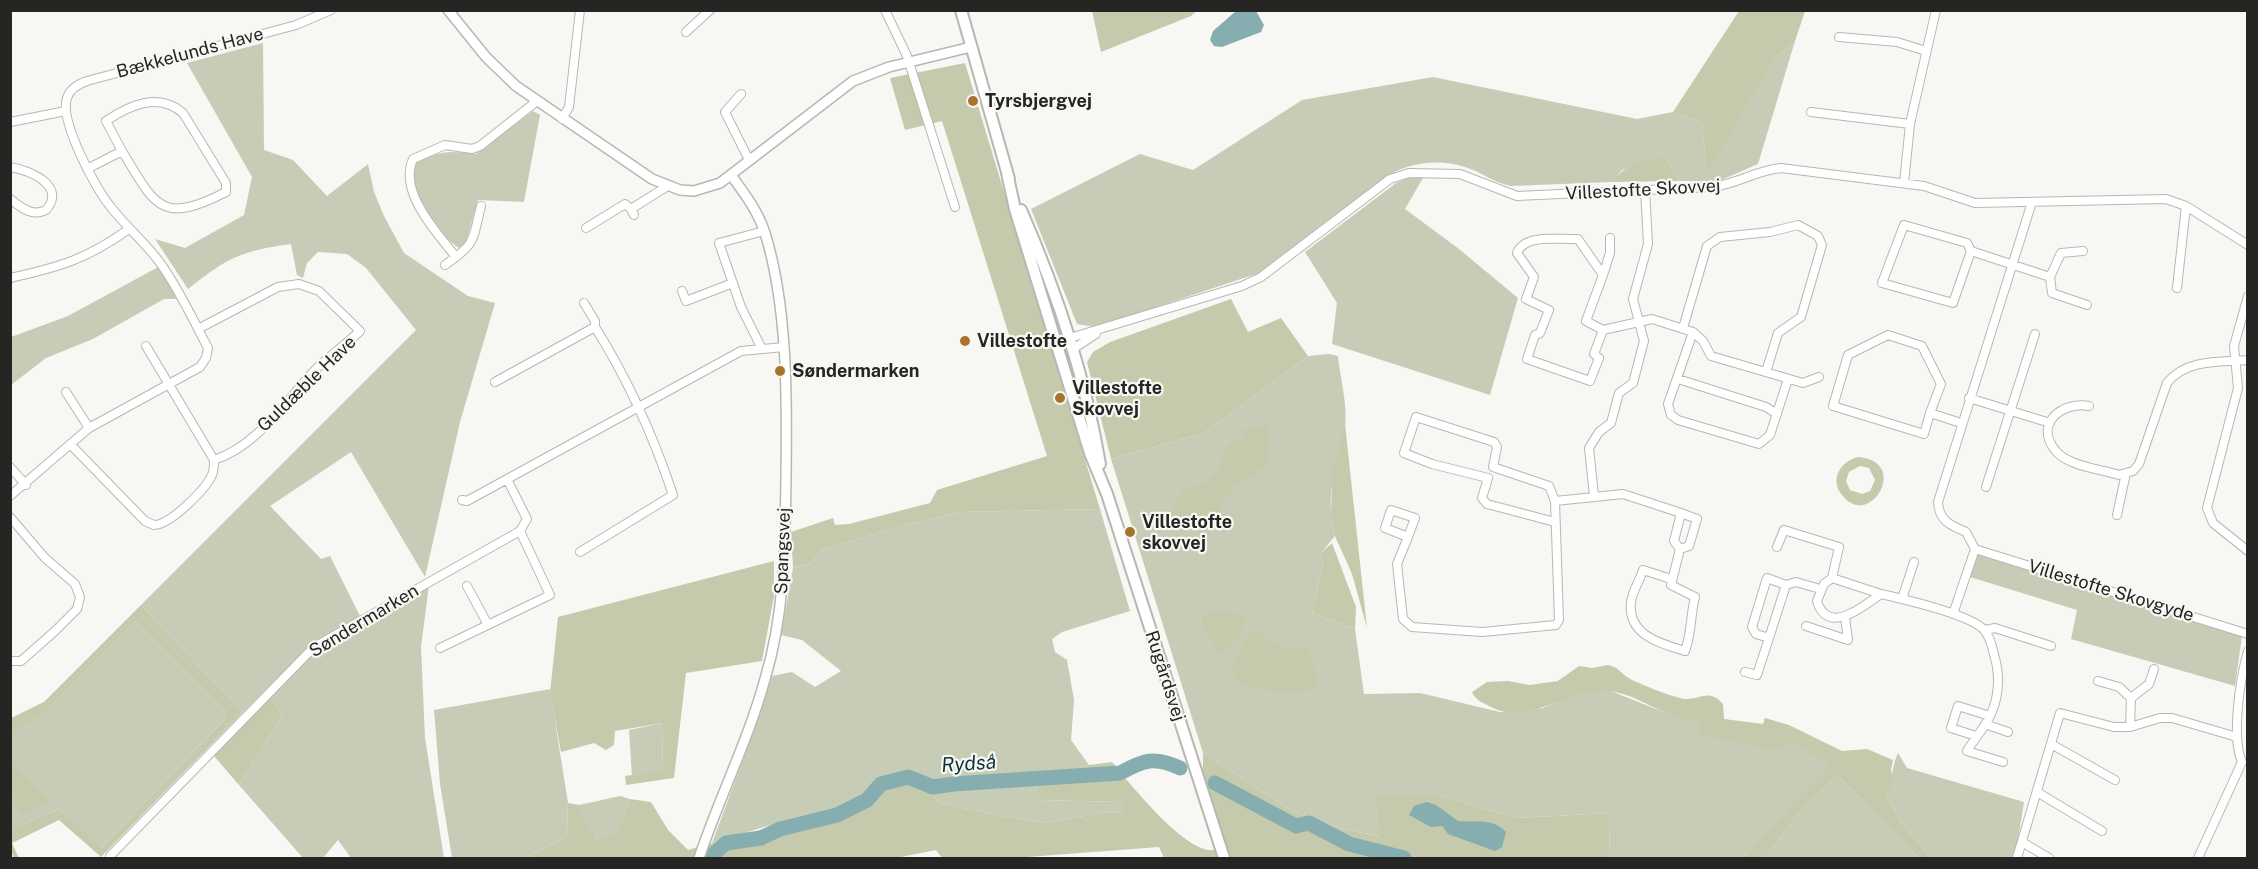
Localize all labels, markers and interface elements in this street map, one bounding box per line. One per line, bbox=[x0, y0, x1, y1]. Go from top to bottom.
street label: Bækkelunds Have bbox=[114, 23, 266, 83]
place label: Tyrsbjergvej bbox=[985, 90, 1092, 112]
marker: Tyrsbjergvej bbox=[966, 94, 980, 108]
street label: Villestofte Skovvej bbox=[1565, 175, 1721, 205]
place label: Villestofte bbox=[977, 330, 1067, 352]
street label: Guldæble Have bbox=[253, 332, 361, 436]
marker: Villestofte bbox=[958, 334, 972, 348]
place label: Søndermarken bbox=[792, 360, 919, 382]
marker: Søndermarken bbox=[773, 364, 787, 378]
place label: Villestofte Skovvej bbox=[1072, 377, 1162, 420]
marker: Villestofte Skovvej bbox=[1053, 391, 1067, 405]
street label: Spangsvej bbox=[771, 507, 795, 595]
place label: Villestofte skovvej bbox=[1142, 511, 1232, 554]
marker: Villestofte skovvej bbox=[1123, 525, 1137, 539]
street label: Villestofte Skovgyde bbox=[2025, 555, 2197, 627]
street label: Søndermarken bbox=[305, 580, 423, 662]
street label: Rugårdsvej bbox=[1140, 628, 1190, 724]
water label: Rydså bbox=[941, 750, 997, 778]

